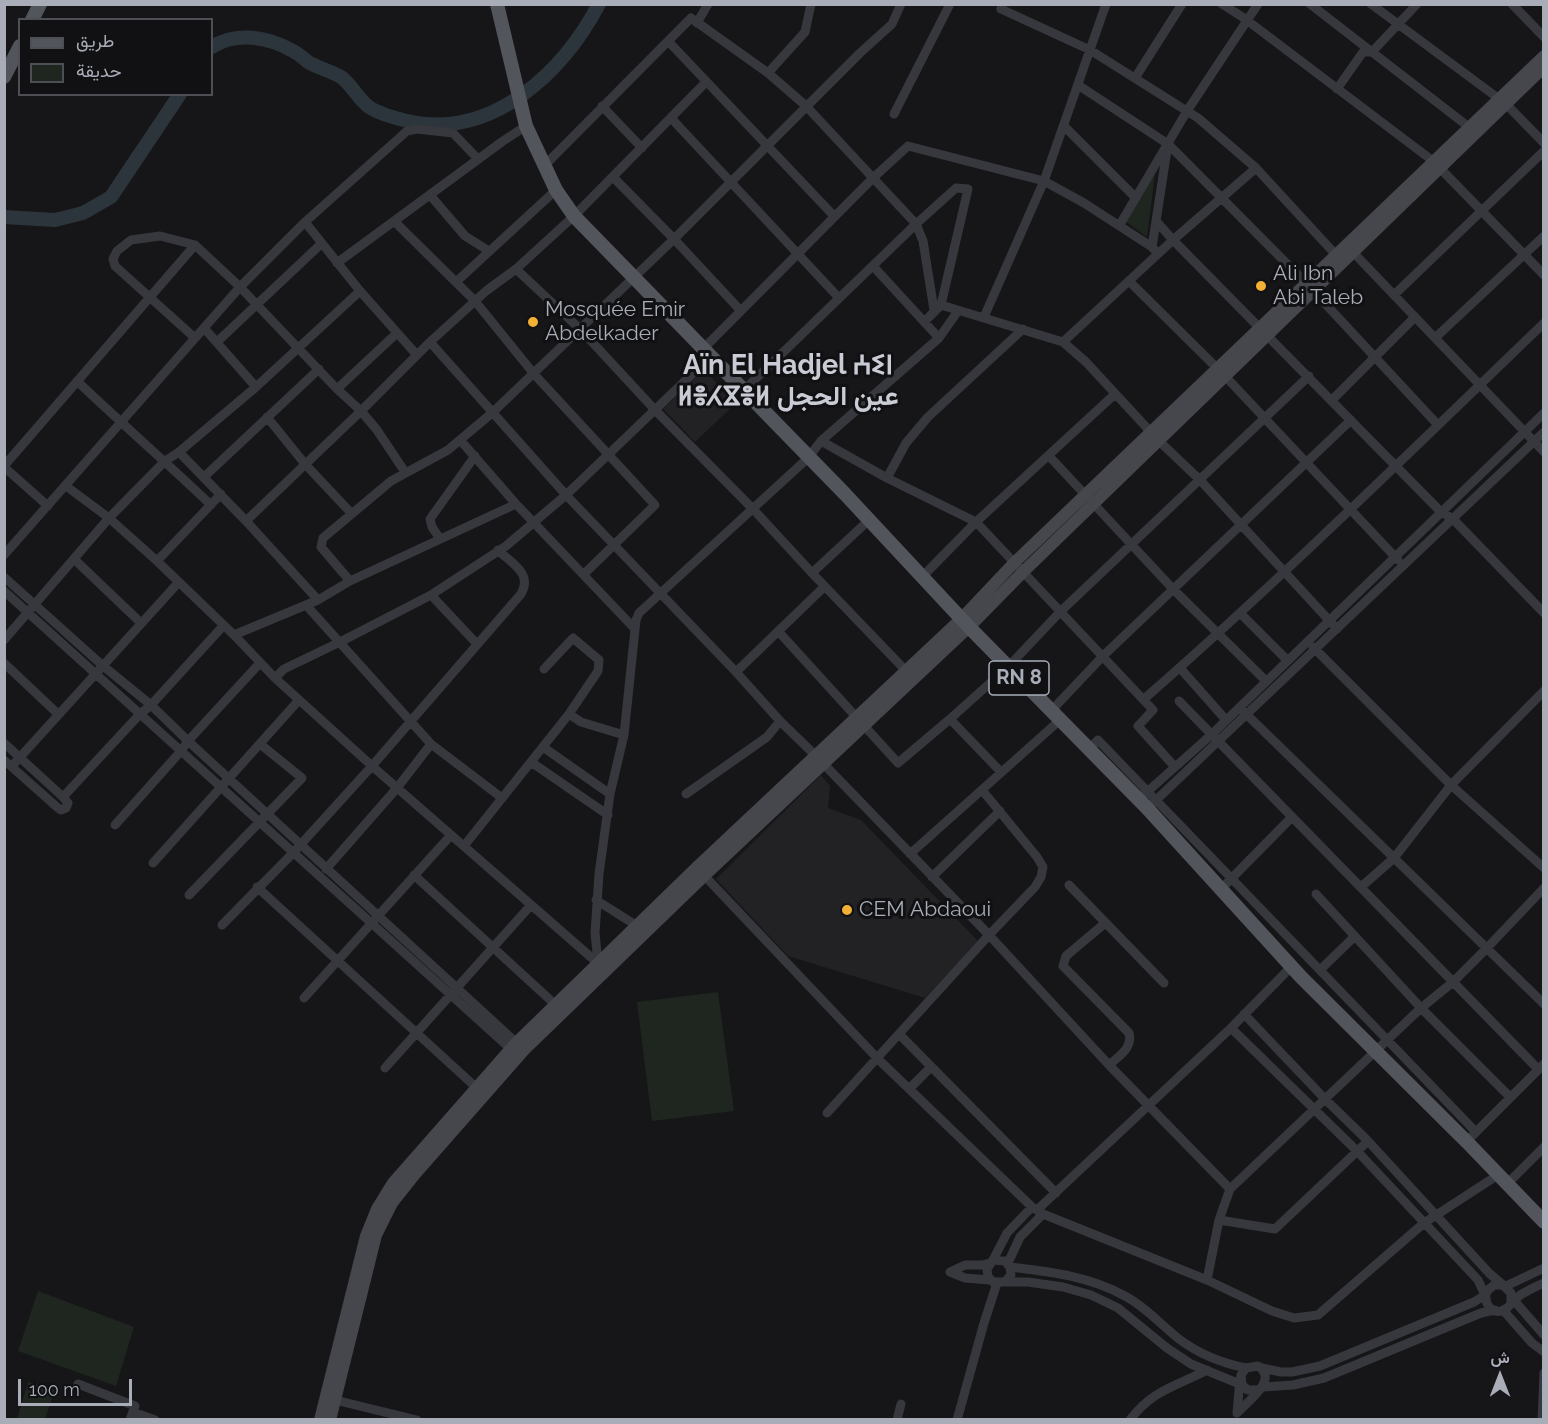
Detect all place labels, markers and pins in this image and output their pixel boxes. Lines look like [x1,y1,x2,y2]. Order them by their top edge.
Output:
place label: Ali Ibn Abi Taleb [1273,261,1363,311]
marker: Ali Ibn Abi Taleb [1254,279,1268,293]
place label: Mosquée Emir Abdelkader [545,297,685,347]
marker: Mosquée Emir Abdelkader [526,315,540,329]
place label: CEM Abdaoui [859,897,991,923]
marker: CEM Abdaoui [840,903,854,917]

